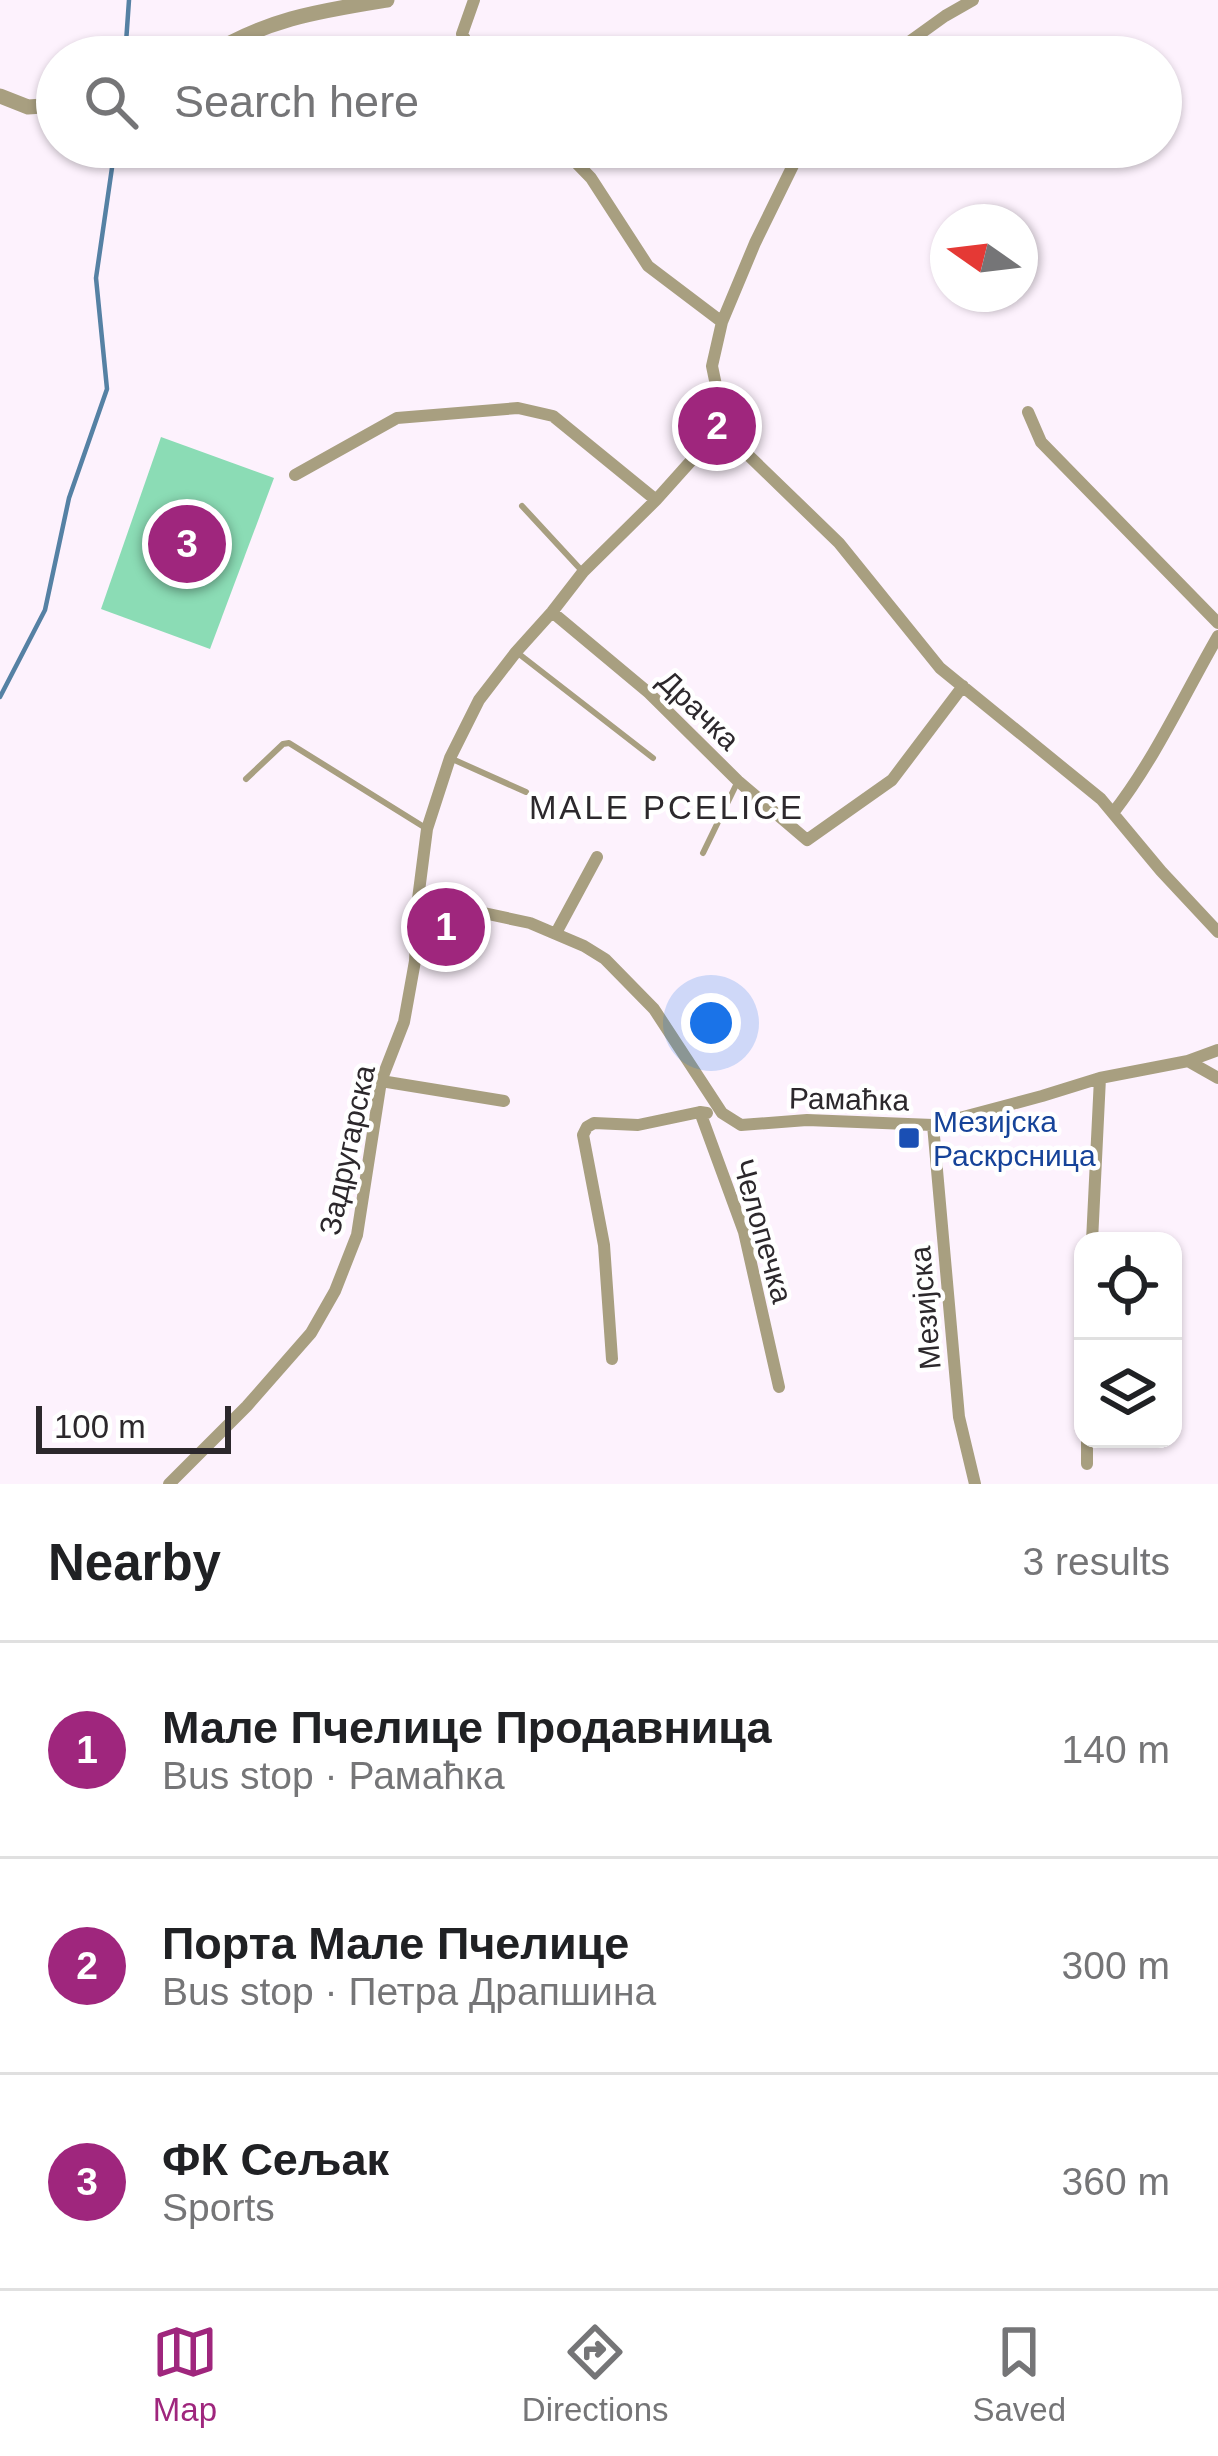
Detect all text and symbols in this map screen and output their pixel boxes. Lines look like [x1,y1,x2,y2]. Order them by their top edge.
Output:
search box [36,36,1182,168]
icon: search [78,69,144,135]
text: Search here [174,76,419,127]
north arrow [930,204,1038,312]
pin: 2 [678,381,756,471]
pin: 3 [148,499,226,589]
street label: Драчка [652,664,746,757]
district label: MALE PCELICE [529,789,805,826]
pin: 1 [407,882,485,972]
your location [681,993,741,1053]
street label: Задругарска [313,1062,381,1238]
street label: Рамаћка [789,1081,910,1117]
place label: Мезијска Раскрсница [933,1105,1096,1172]
marker: Мезијска Раскрсница [896,1125,922,1151]
street label: Челопечка [727,1155,799,1307]
map controls [1074,1232,1182,1448]
button: locate [1074,1232,1182,1340]
street label: Мезијска [903,1244,947,1371]
button: layers [1074,1340,1182,1448]
scale bar [36,1400,231,1453]
text: 100 m [54,1408,146,1445]
text: Nearby [48,1534,221,1591]
text: 3 results [1023,1540,1170,1583]
text: Мале Пчелице Продавница [162,1702,772,1753]
text: 1 [76,1728,98,1771]
text: 140 m [1062,1728,1170,1771]
text: Bus stop · Рамаћка [162,1754,505,1797]
text: Порта Мале Пчелице [162,1918,629,1969]
text: 2 [76,1944,98,1987]
text: 300 m [1062,1944,1170,1987]
text: Bus stop · Петра Драпшина [162,1970,656,2013]
text: ФК Сељак [162,2134,389,2185]
text: 3 [76,2160,98,2203]
text: 360 m [1062,2160,1170,2203]
text: Sports [162,2186,275,2229]
tab: Map [152,2319,218,2429]
tab: Directions [522,2319,669,2429]
tab: Saved [972,2319,1066,2429]

